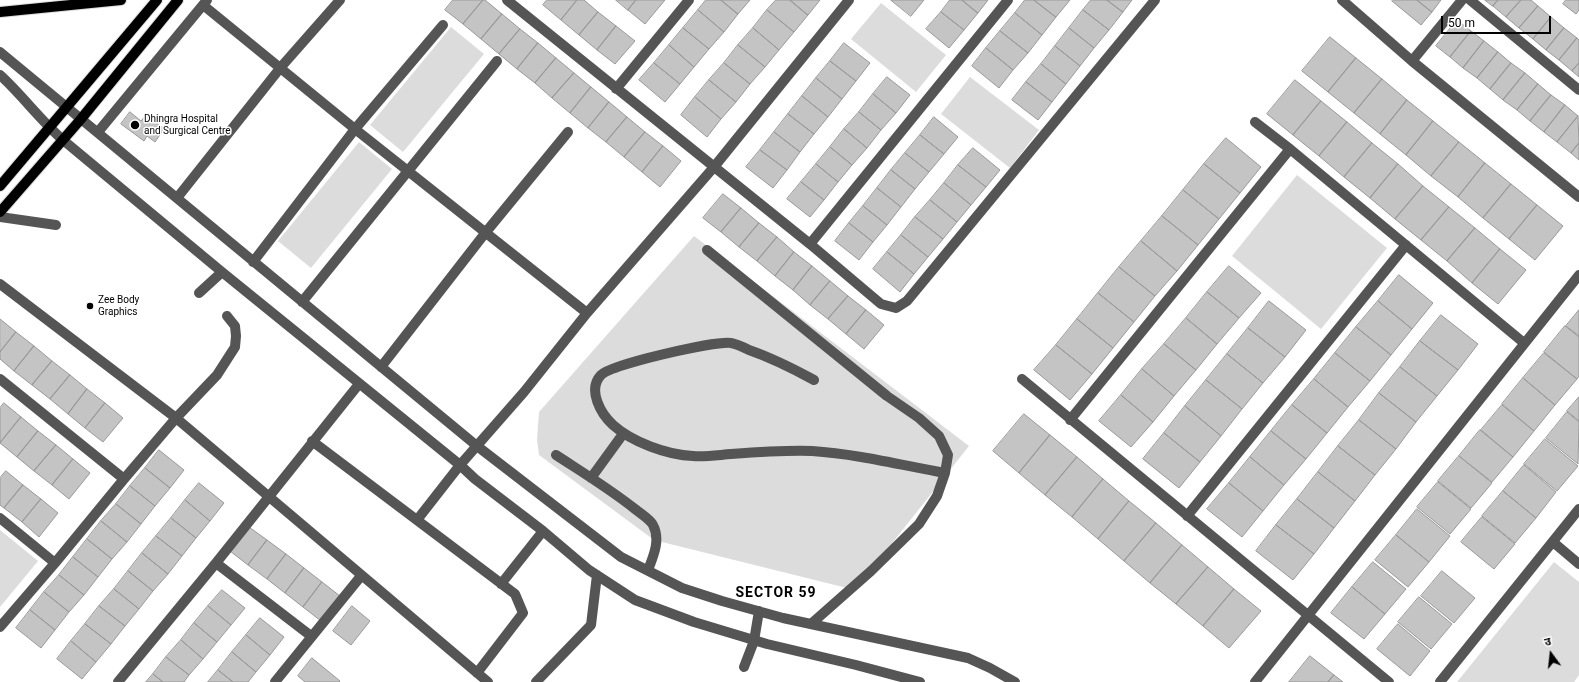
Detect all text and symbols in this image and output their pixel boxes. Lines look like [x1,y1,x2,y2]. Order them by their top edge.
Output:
scale bar [1443,8,1553,34]
text: 50 m [1448,16,1475,30]
place label: Dhingra Hospital and Surgical Centre [144,113,231,136]
marker: Dhingra Hospital and Surgical Centre [129,119,141,131]
place label: Zee Body Graphics [98,294,139,318]
marker: Zee Body Graphics [85,301,95,311]
district label: SECTOR 59 [735,585,817,601]
north arrow [1531,634,1571,674]
text: उ [1543,635,1553,649]

